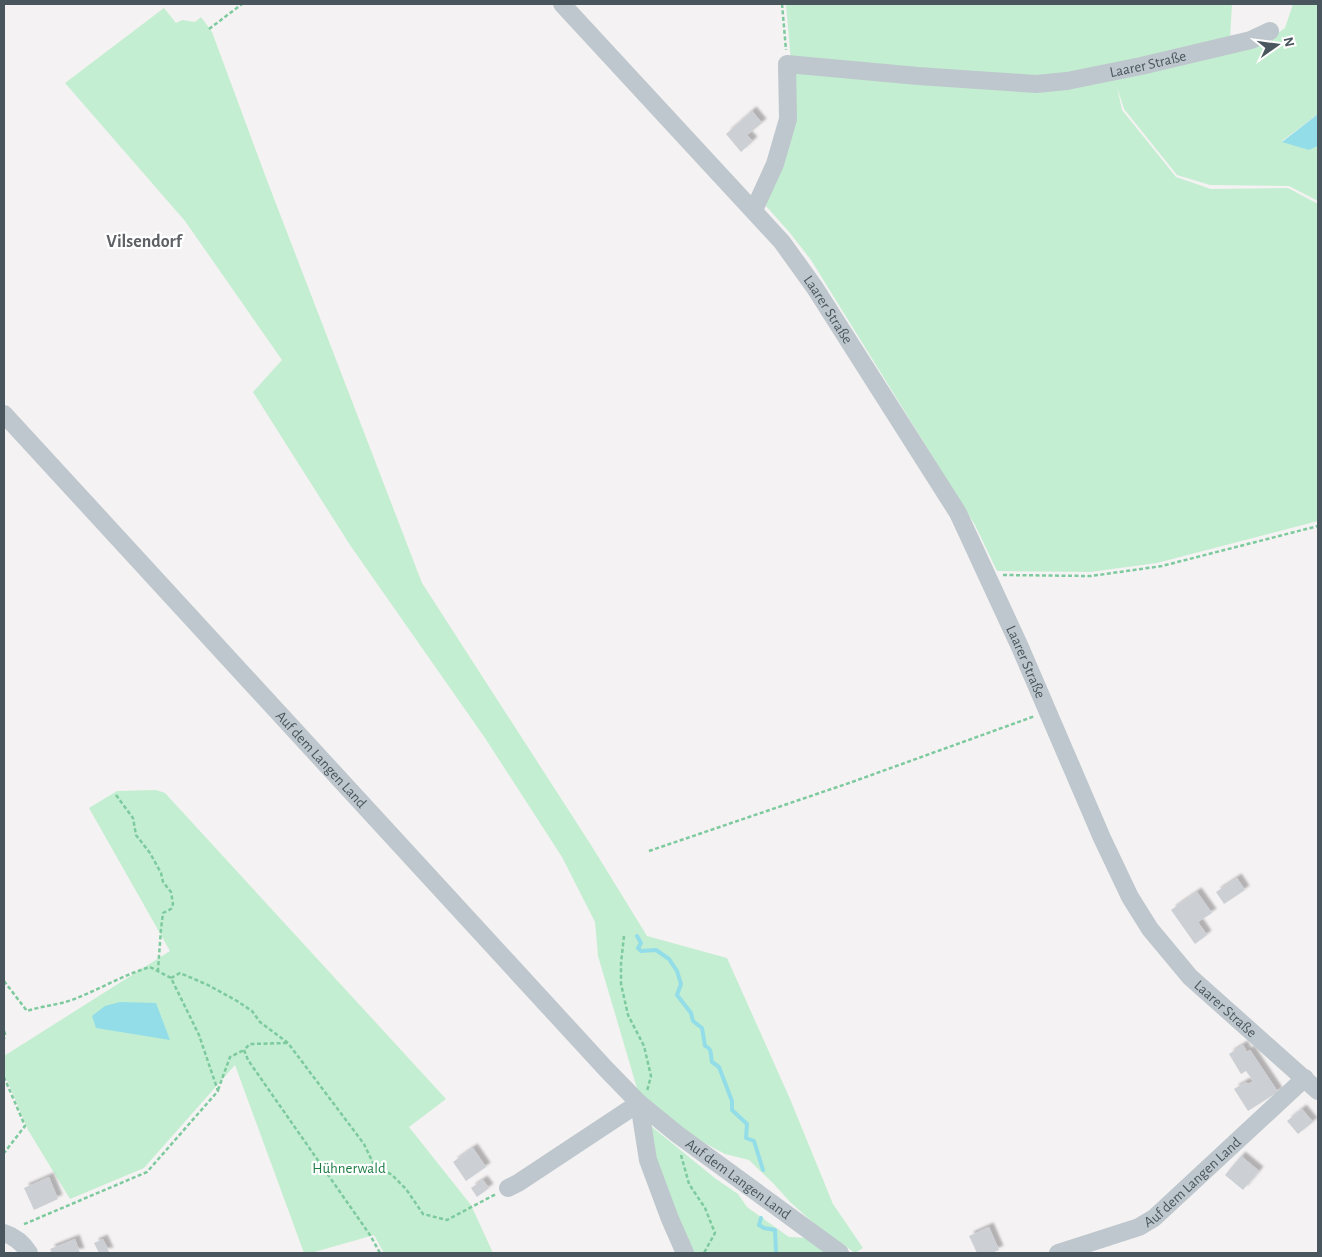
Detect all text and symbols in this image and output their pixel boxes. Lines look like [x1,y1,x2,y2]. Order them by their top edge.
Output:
north arrow [1252,20,1302,70]
text: N [1281,36,1297,49]
street label: Laarer Straße [1108,48,1188,80]
district label: Vilsendorf [106,233,184,251]
street label: Laarer Straße [801,273,856,346]
street label: Laarer Straße [1004,623,1049,701]
street label: Auf dem Langen Land [273,708,370,811]
street label: Laarer Straße [1192,977,1260,1040]
street label: Auf dem Langen Land [1141,1134,1244,1230]
street label: Auf dem Langen Land [683,1136,794,1222]
park label: Hühnerwald [312,1161,386,1176]

